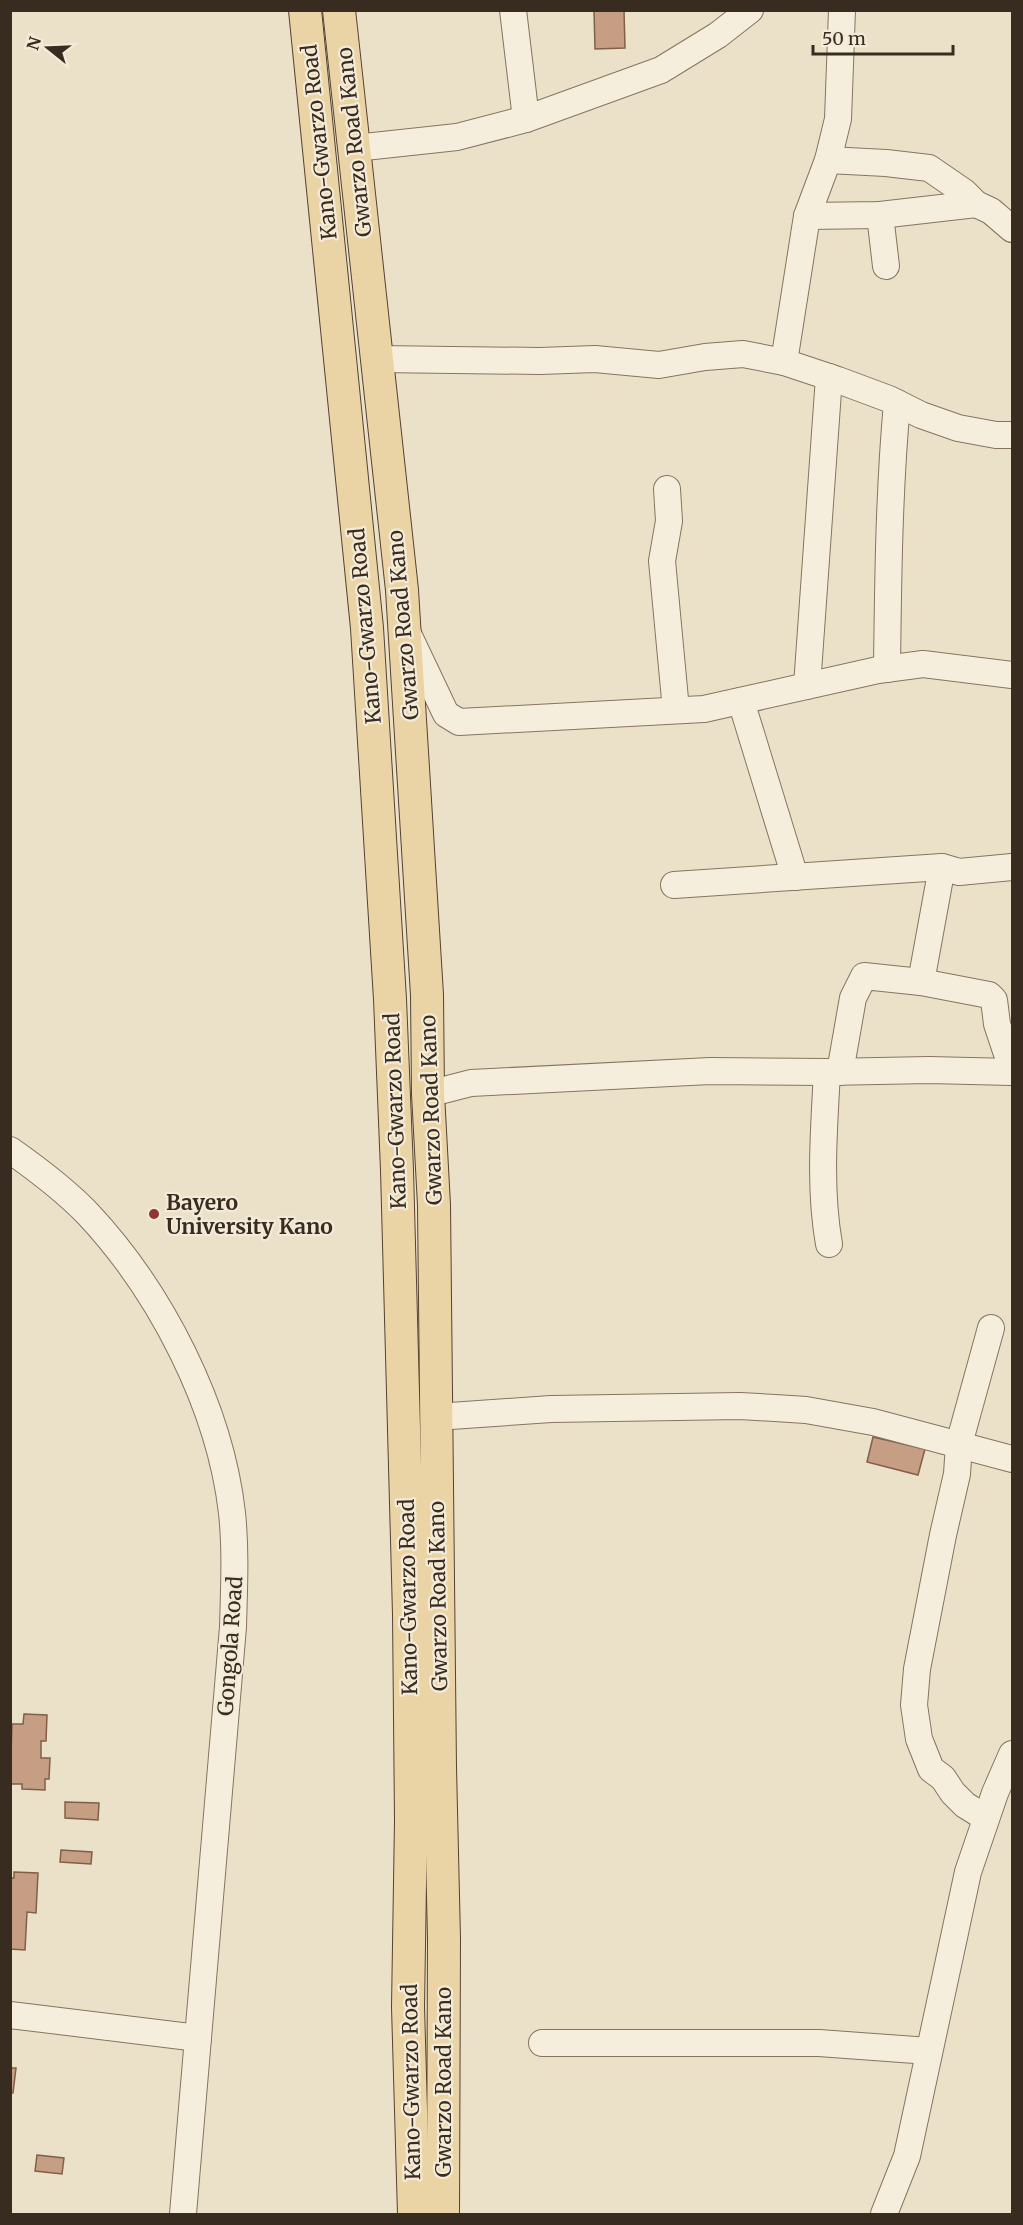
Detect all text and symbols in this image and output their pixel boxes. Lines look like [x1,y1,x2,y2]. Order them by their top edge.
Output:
north arrow [18,18,78,78]
scale bar [813,18,952,56]
text: 50 m [822,27,866,50]
text: N [22,34,45,52]
street label: Kano-Gwarzo Road [295,43,343,241]
street label: Gwarzo Road Kano [331,46,377,238]
street label: Kano-Gwarzo Road [343,527,387,725]
street label: Gwarzo Road Kano [381,529,425,721]
street label: Kano-Gwarzo Road [378,1012,412,1210]
street label: Gwarzo Road Kano [414,1014,448,1206]
place label: Bayero University Kano [166,1189,333,1240]
marker: Bayero University Kano [147,1207,161,1221]
street label: Kano-Gwarzo Road [393,1498,423,1695]
street label: Gwarzo Road Kano [423,1501,453,1691]
street label: Gongola Road [212,1575,248,1717]
street label: Kano-Gwarzo Road [396,1983,426,2180]
street label: Gwarzo Road Kano [430,1987,457,2177]

